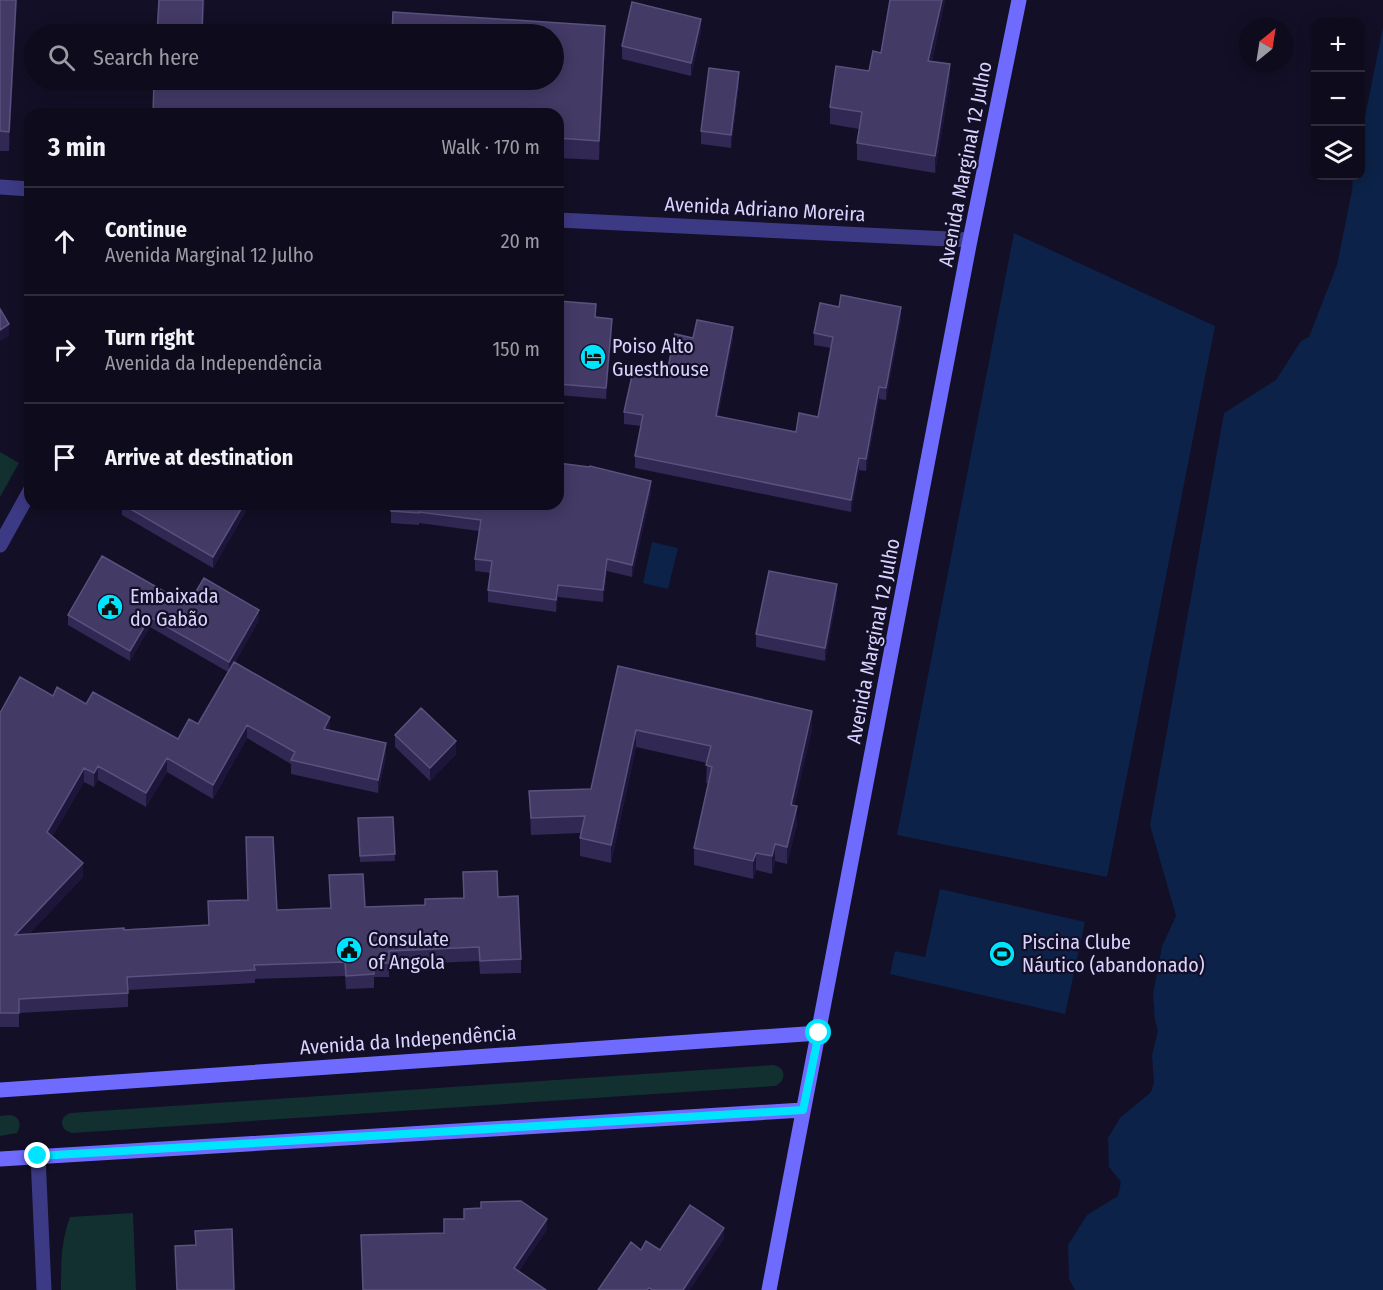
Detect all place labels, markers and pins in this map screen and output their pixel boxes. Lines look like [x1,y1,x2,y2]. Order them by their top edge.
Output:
place label: Poiso Alto Guesthouse [612,334,709,381]
hotel icon: Poiso Alto Guesthouse [578,342,608,372]
place label: Embaixada do Gabão [130,584,219,631]
public building icon: Embaixada do Gabão [95,592,125,622]
place label: Consulate of Angola [368,927,449,974]
place label: Piscina Clube Náutico (abandonado) [1022,930,1205,977]
public building icon: Consulate of Angola [334,935,364,965]
sports icon: Piscina Clube Náutico (abandonado) [987,939,1017,969]

